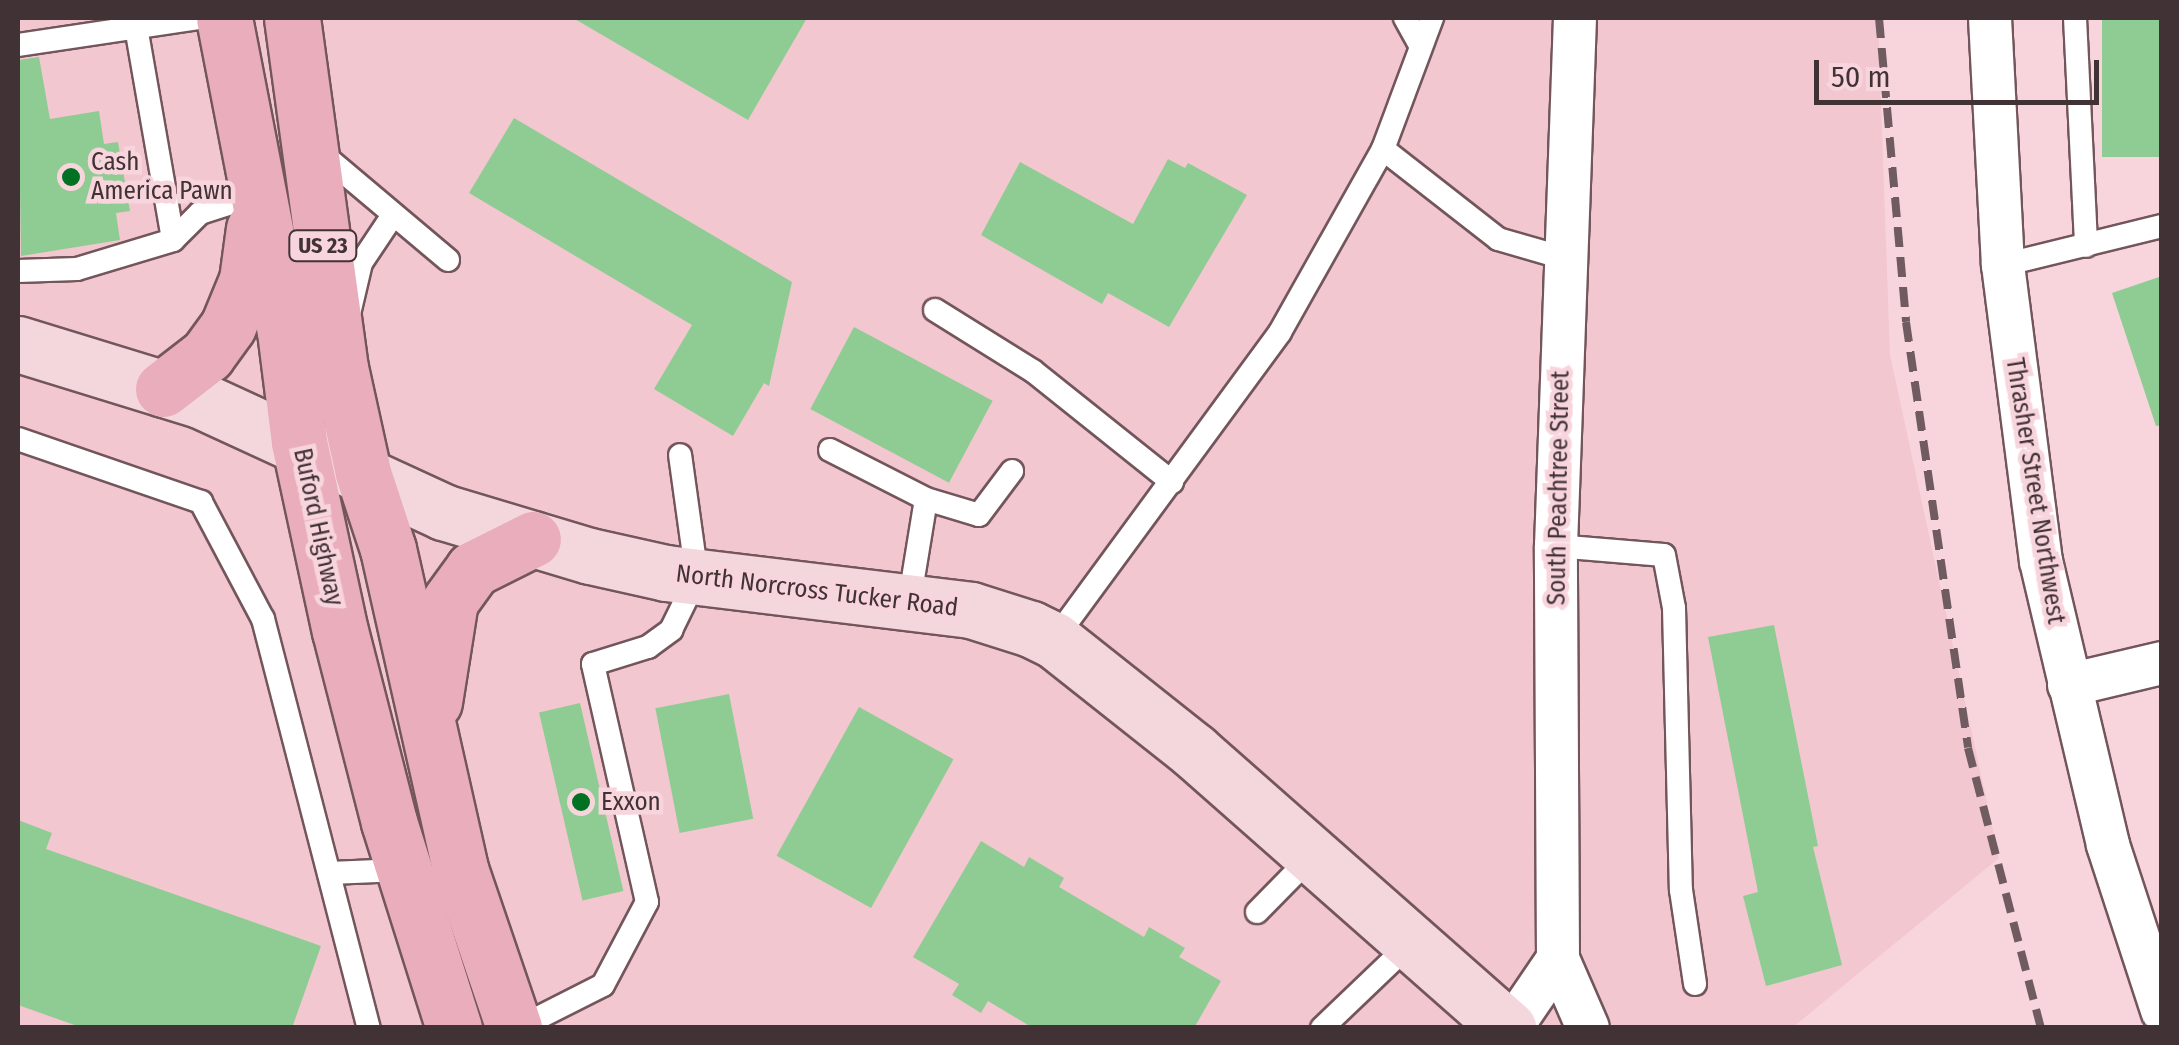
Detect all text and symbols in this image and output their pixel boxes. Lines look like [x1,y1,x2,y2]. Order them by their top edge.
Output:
scale bar [1819,40,2104,102]
text: 50 m [1831,59,1891,95]
place label: Cash America Pawn [91,148,233,207]
marker: Cash America Pawn [60,166,82,188]
road number: US 23 [288,229,358,263]
street label: Thrasher Street Northwest [1999,356,2071,626]
street label: South Peachtree Street [1542,370,1576,606]
street label: Buford Highway [287,446,349,608]
street label: North Norcross Tucker Road [674,559,960,623]
place label: Exxon [601,787,661,817]
marker: Exxon [570,791,592,813]

